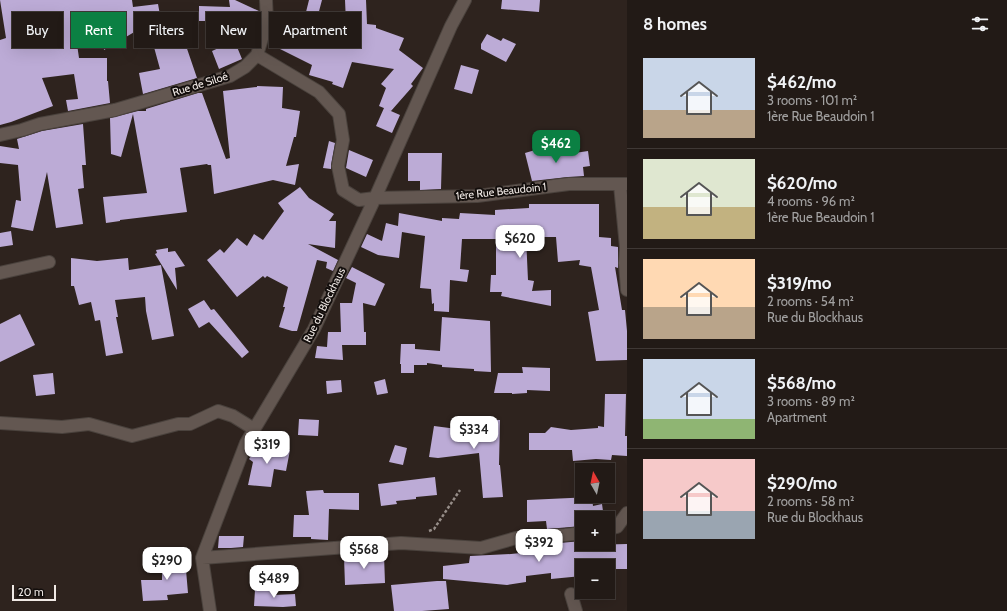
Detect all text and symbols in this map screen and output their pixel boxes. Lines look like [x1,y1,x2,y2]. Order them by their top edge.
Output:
chip: Buy [12,12,63,48]
chip: Rent [71,12,126,48]
chip: Filters [134,12,198,48]
chip: New [206,12,261,48]
chip: Apartment [269,12,361,48]
icon: filters [969,13,991,35]
text: 8 homes [643,14,707,34]
street label: Rue de Siloé [170,69,230,99]
text: $462/mo [767,72,836,92]
icon: home [675,74,723,122]
text: 3 rooms · 101 m² [767,92,857,108]
text: 1ère Rue Beaudoin 1 [767,108,875,124]
pin: $462 [532,130,580,164]
text: $462 [541,135,571,151]
text: $620/mo [767,173,837,193]
icon: home [675,175,723,223]
street label: 1ère Rue Beaudoin 1 [455,179,547,203]
text: 4 rooms · 96 m² [767,193,855,209]
text: 1ère Rue Beaudoin 1 [767,209,875,225]
pin: $620 [496,225,544,259]
text: $620 [505,230,535,246]
street label: Rue du Blockhaus [300,265,348,345]
text: $319/mo [767,273,831,293]
icon: home [675,275,723,323]
text: 2 rooms · 54 m² [767,293,854,309]
text: Rue du Blockhaus [767,309,863,325]
text: $568/mo [767,373,836,393]
icon: home [675,375,723,423]
text: 3 rooms · 89 m² [767,393,855,409]
text: Apartment [767,409,827,425]
pin: $334 [450,416,498,450]
text: $334 [459,421,489,437]
pin: $319 [243,431,291,465]
text: $319 [254,436,280,452]
north arrow [575,463,615,503]
map controls [575,463,615,599]
text: $290/mo [767,473,837,493]
icon: home [675,475,723,523]
text: 2 rooms · 58 m² [767,493,854,509]
text: Rue du Blockhaus [767,509,863,525]
button: + [575,511,615,551]
pin: $392 [515,529,563,563]
text: $392 [525,534,553,550]
pin: $568 [340,536,388,570]
text: $568 [349,541,379,557]
pin: $290 [143,547,191,581]
text: $290 [152,552,182,568]
button: − [575,559,615,599]
pin: $489 [250,565,298,599]
text: $489 [259,570,289,586]
scale bar [12,583,56,602]
text: 20 m [18,585,44,599]

